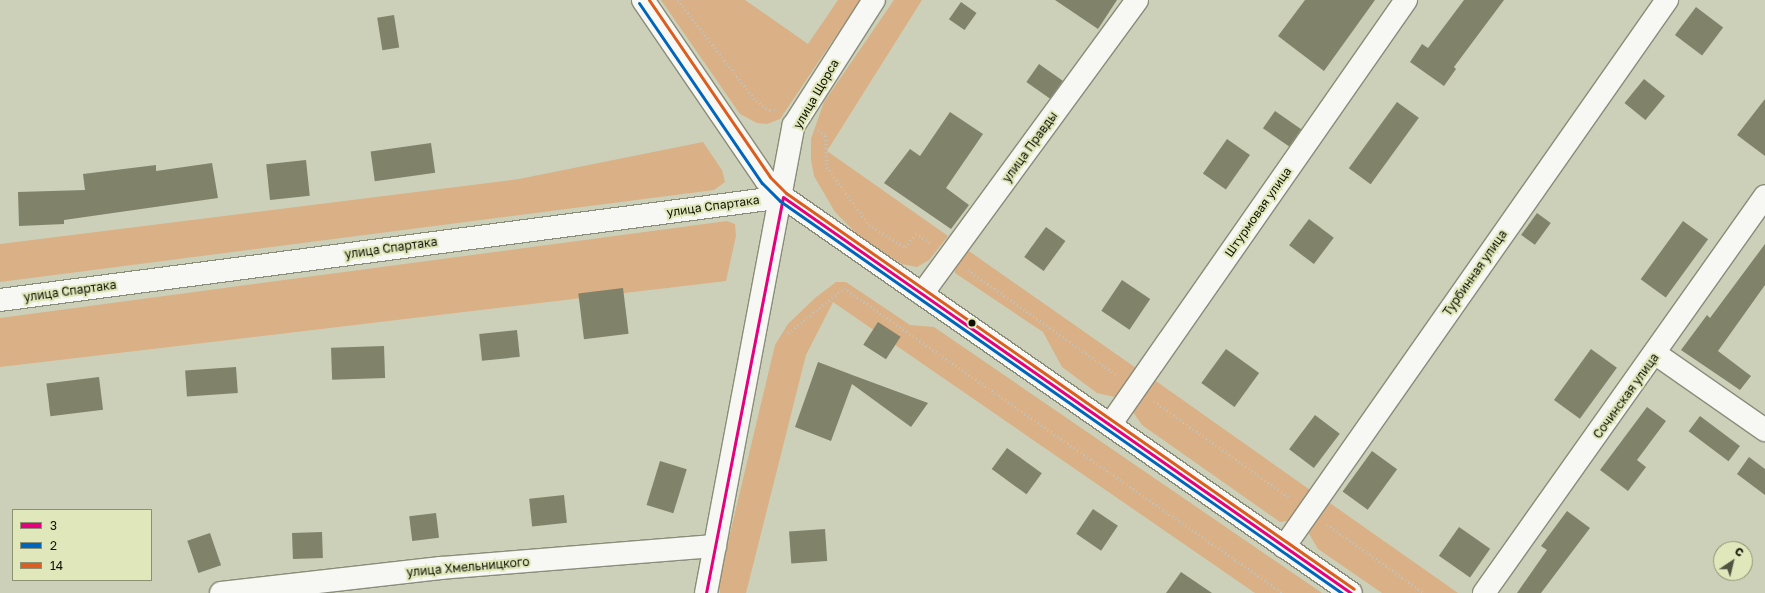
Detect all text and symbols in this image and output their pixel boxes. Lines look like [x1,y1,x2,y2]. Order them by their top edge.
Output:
street label: улица Щорса [790,57,842,131]
street label: улица Правды [999,109,1061,185]
street label: Штурмовая улица [1222,164,1294,260]
street label: улица Спартака [666,192,760,220]
street label: Турбинная улица [1440,227,1510,319]
street label: улица Спартака [344,234,438,262]
street label: улица Спартака [23,277,117,305]
unlabelled marker [967,318,977,328]
street label: Сочинская улица [1590,351,1662,441]
legend [12,509,152,581]
text: 3 [50,518,57,533]
text: 2 [50,538,57,553]
north arrow [1713,541,1753,581]
text: С [1733,544,1747,559]
street label: улица Хмельницкого [406,554,530,580]
text: 14 [50,558,63,573]

